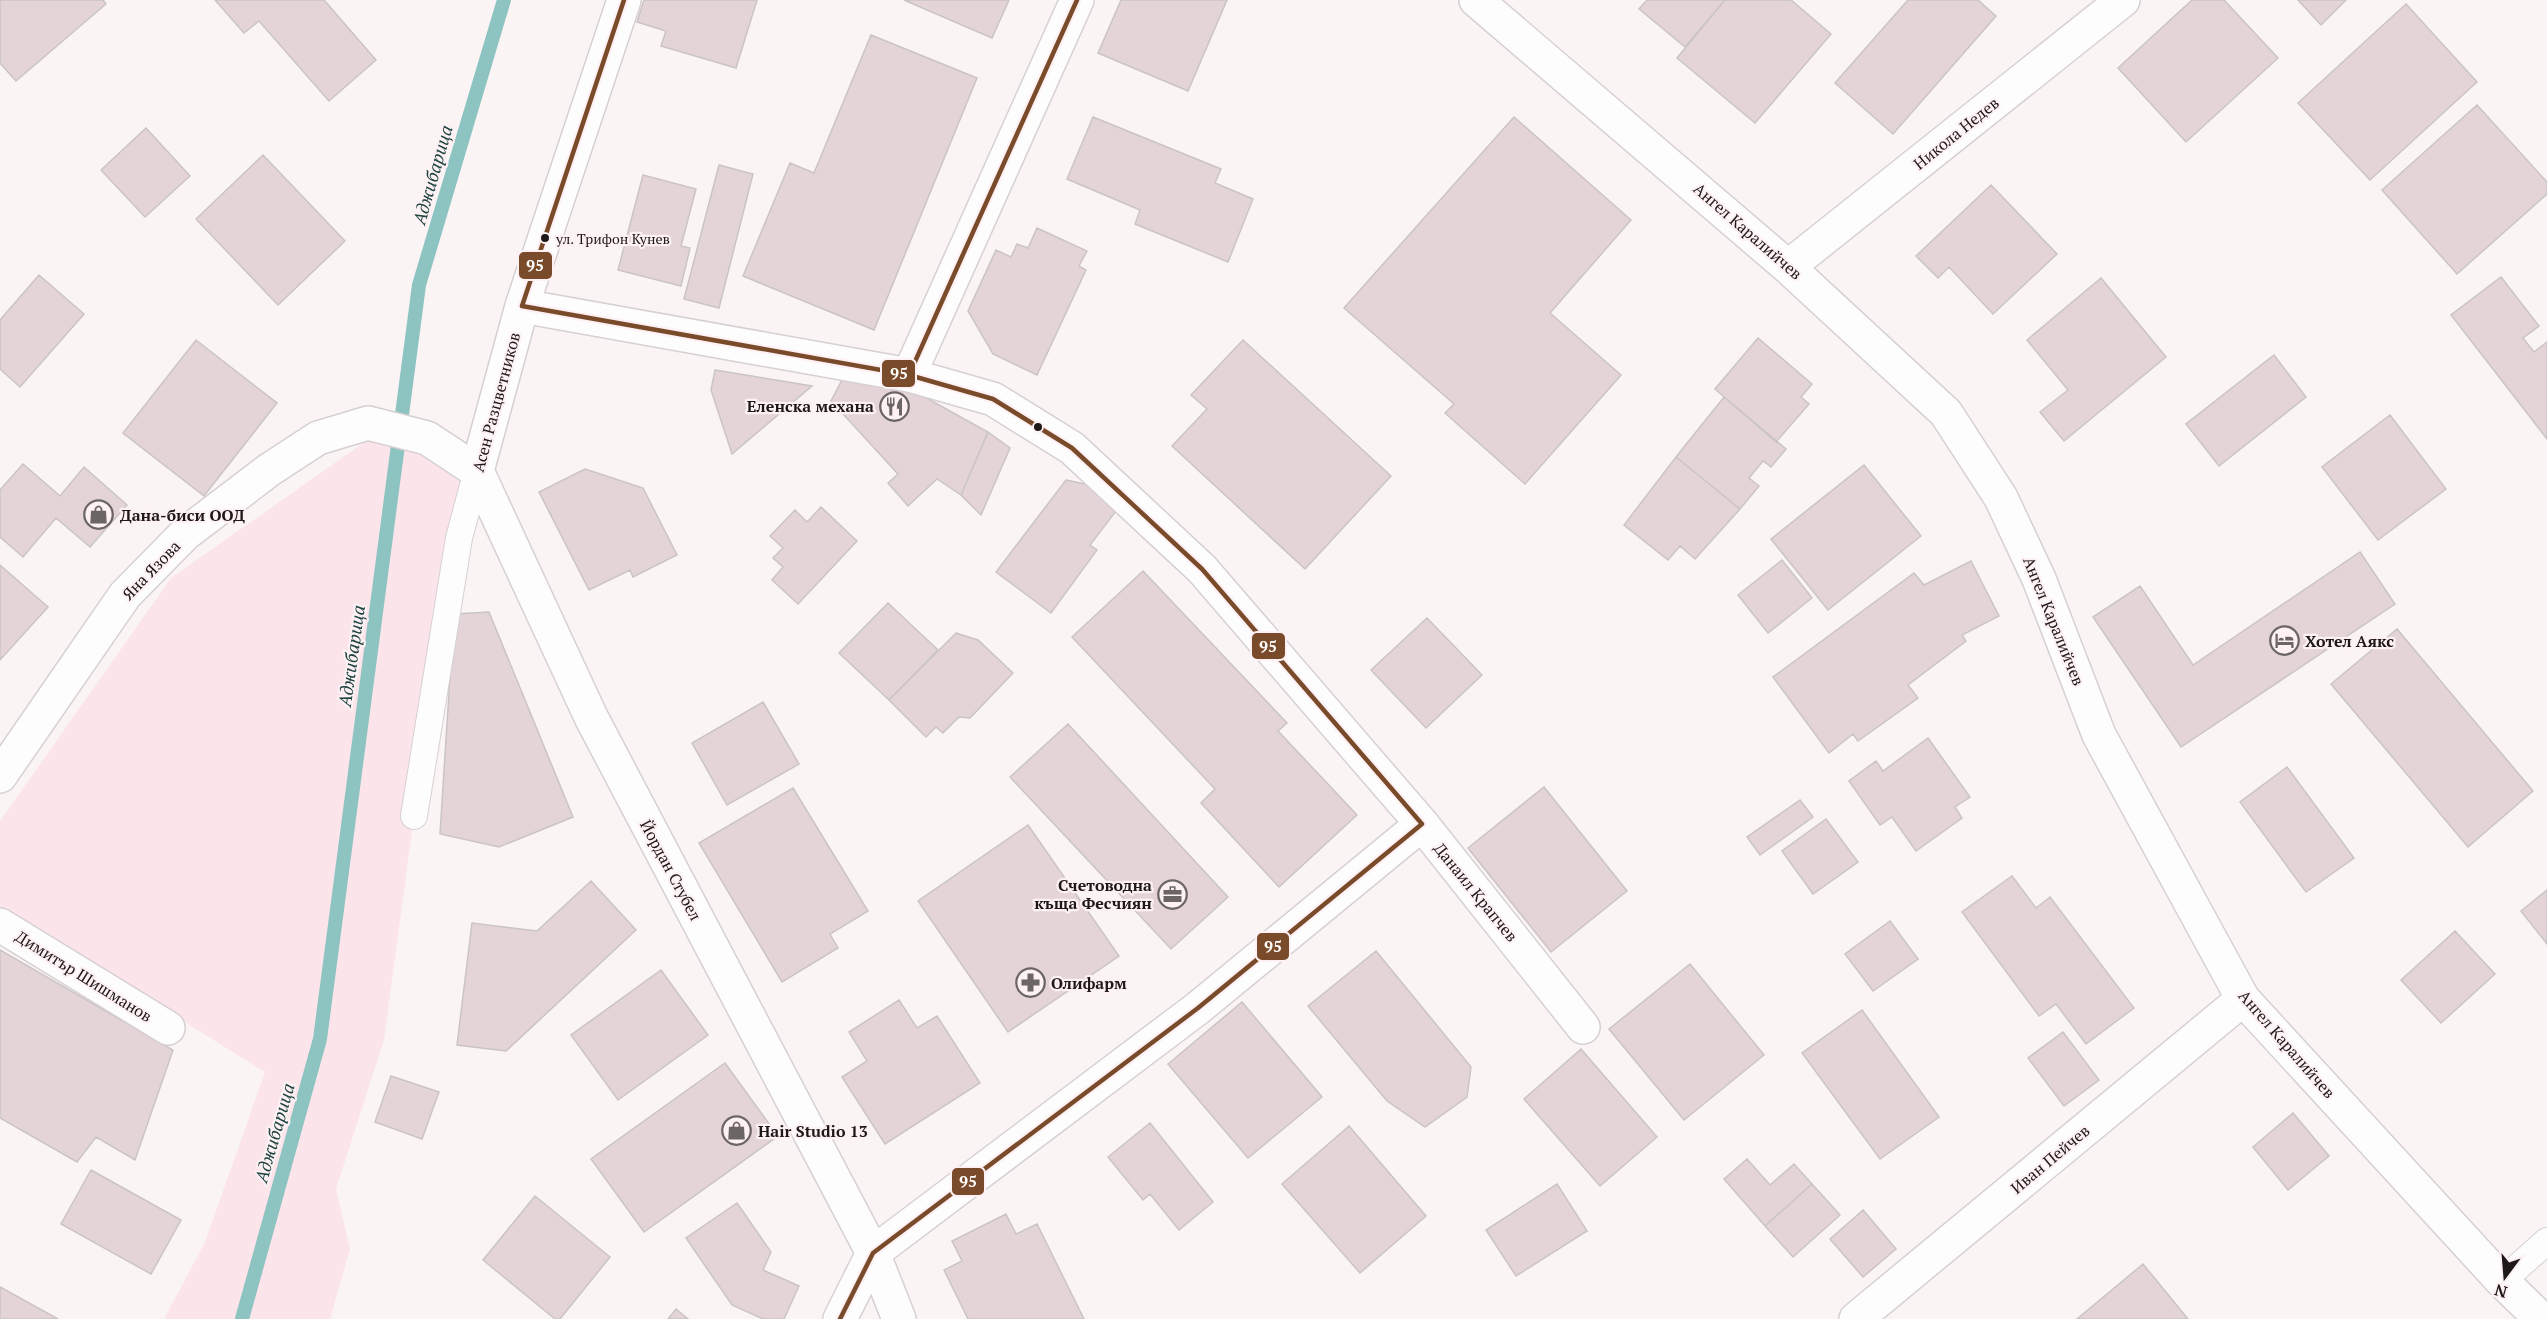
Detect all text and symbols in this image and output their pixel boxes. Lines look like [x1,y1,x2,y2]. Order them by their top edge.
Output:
street label: Никола Недев [1909,92,2003,174]
water label: Аджибарица [406,122,458,228]
street label: Ангел Каралийчев [1689,178,1807,284]
place label: ул. Трифон Кунев [555,229,670,248]
marker: ул. Трифон Кунев [539,232,551,244]
line badge: 95 [518,251,553,280]
text: 95 [526,254,544,276]
street label: Асен Разцветников [467,330,525,474]
line badge: 95 [881,359,916,388]
text: 95 [890,362,908,384]
restaurant icon: Еленска механа [879,390,911,422]
place label: Еленска механа [747,395,874,417]
unlabelled marker [1032,421,1044,433]
shop icon: Дана-биси ООД [83,499,115,531]
place label: Дана-биси ООД [120,504,245,526]
street label: Яна Язова [117,535,185,605]
street label: Ангел Каралийчев [2018,553,2090,689]
water label: Аджибарица [332,604,370,709]
hotel icon: Хотел Аякс [2268,625,2300,657]
place label: Хотел Аякс [2305,630,2394,652]
line badge: 95 [1251,632,1286,660]
text: 95 [1259,635,1277,657]
street label: Йордан Стубел [635,816,707,925]
street label: Данаил Крапчев [1429,838,1523,946]
place label: Счетоводна къща Фесчиян [1034,874,1152,914]
office icon: Счетоводна къща Фесчиян [1157,878,1189,910]
street label: Димитър Шишманов [11,925,157,1027]
line badge: 95 [1256,932,1290,961]
text: 95 [1264,935,1282,957]
pharmacy icon: Олифарм [1014,967,1046,999]
place label: Олифарм [1051,972,1127,994]
street label: Ангел Каралийчев [2234,985,2340,1103]
water label: Аджибарица [248,1080,300,1186]
shop icon: Hair Studio 13 [721,1115,753,1147]
street label: Иван Пейчев [2006,1119,2094,1199]
place label: Hair Studio 13 [758,1120,868,1142]
line badge: 95 [951,1167,985,1196]
text: 95 [959,1170,977,1192]
north arrow [2475,1247,2535,1307]
text: N [2492,1279,2510,1304]

